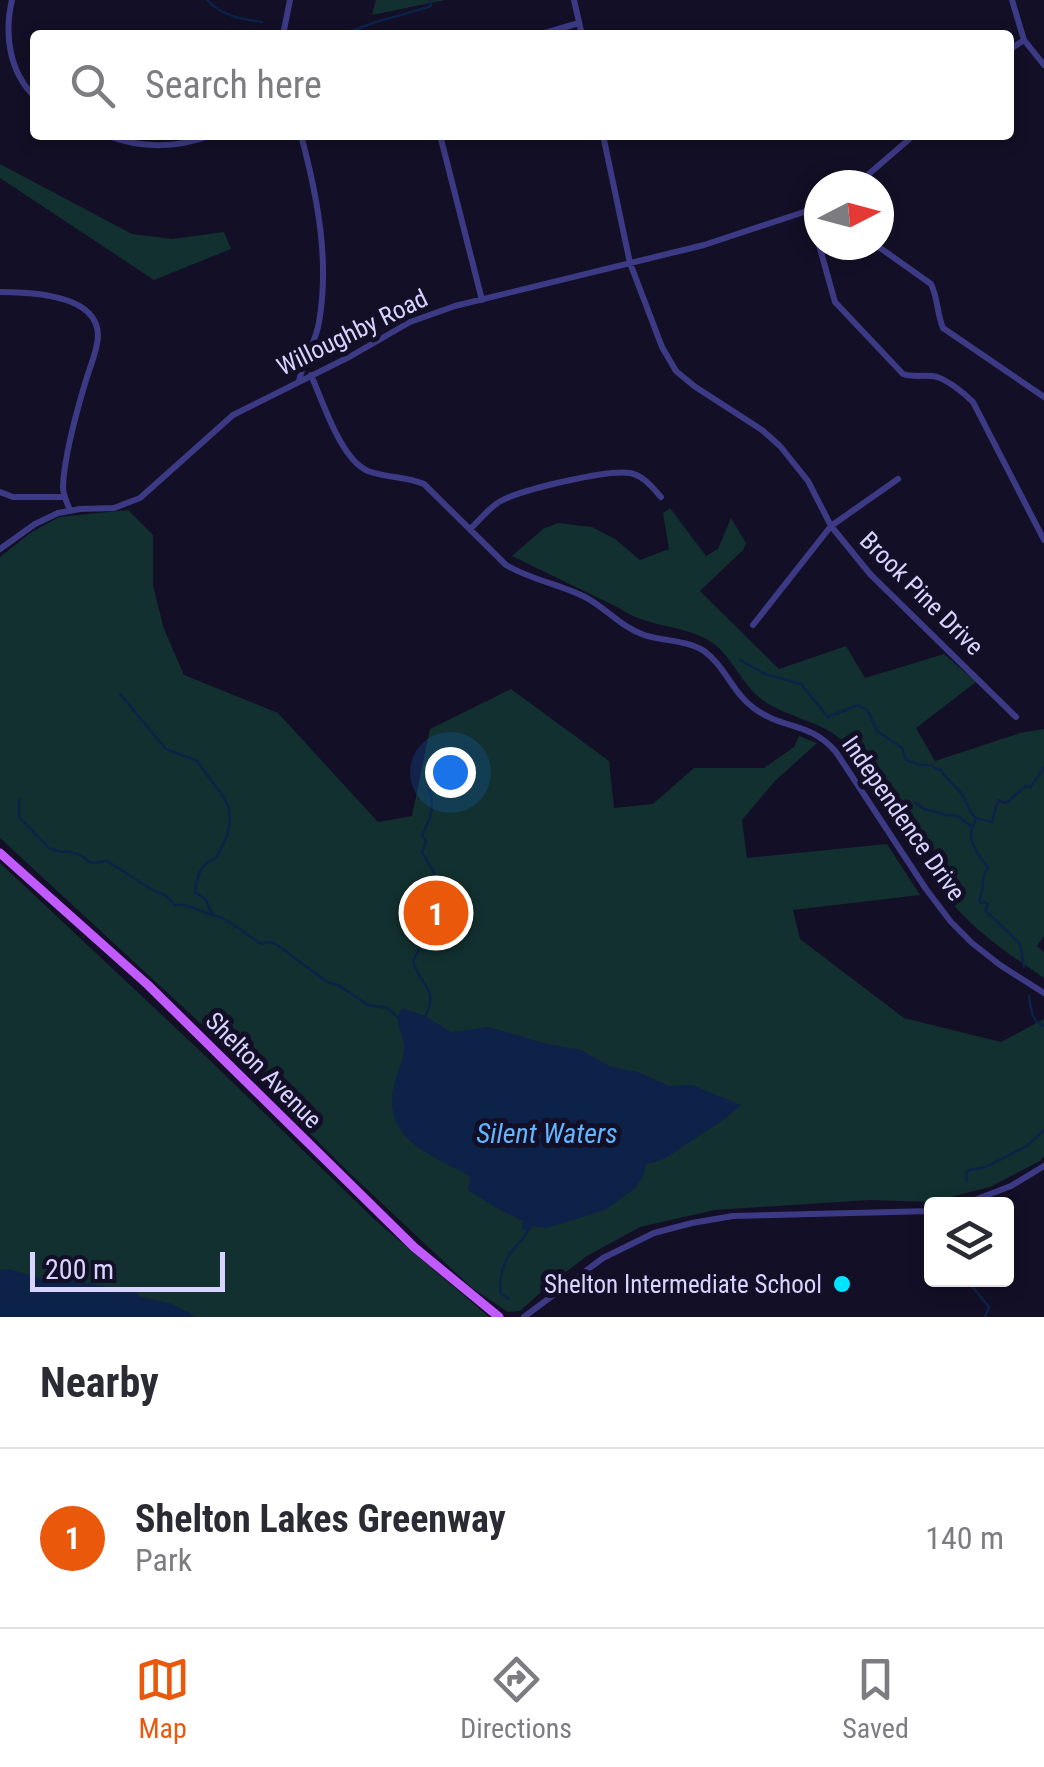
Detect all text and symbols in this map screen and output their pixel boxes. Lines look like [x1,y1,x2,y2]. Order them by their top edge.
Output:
search box [30,30,1014,140]
icon: search [65,58,120,113]
text: Search here [145,63,322,107]
north arrow [804,170,894,260]
street label: Willoughby Road [272,284,432,381]
street label: Brook Pine Drive [854,526,989,661]
street label: Independence Drive [836,731,971,906]
your location [425,747,476,798]
pin: 1 [404,876,468,950]
street label: Shelton Avenue [200,1006,328,1134]
water label: Silent Waters [476,1117,618,1150]
map controls [924,1197,1014,1287]
button: layers [924,1197,1014,1287]
scale bar [30,1247,225,1292]
text: 200 m [45,1253,114,1286]
place label: Shelton Intermediate School [544,1270,822,1299]
marker: Shelton Intermediate School [831,1273,853,1295]
text: Nearby [40,1358,159,1407]
text: Shelton Lakes Greenway [135,1497,506,1541]
text: 1 [64,1519,81,1557]
text: 140 m [925,1519,1004,1557]
text: Park [135,1541,192,1579]
tab: Map [135,1652,190,1745]
tab: Directions [460,1652,572,1745]
tab: Saved [842,1652,909,1745]

